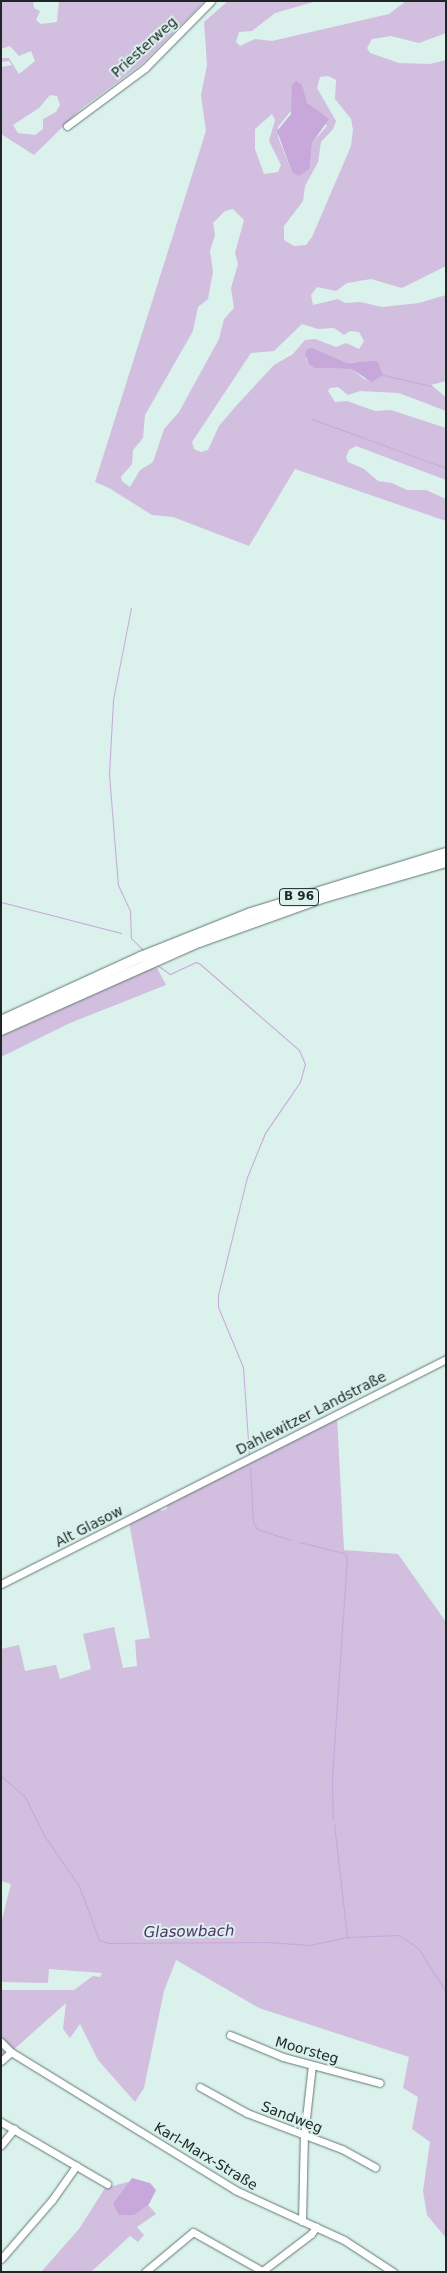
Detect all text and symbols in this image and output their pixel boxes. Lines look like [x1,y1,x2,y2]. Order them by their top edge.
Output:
street label: Priesterweg [108,13,180,81]
road number: B 96 [278,888,320,906]
street label: Dahlewitzer Landstraße [233,1368,389,1458]
street label: Alt Glasow [52,1502,126,1550]
water label: Glasowbach [143,1922,235,1942]
street label: Moorsteg [273,2033,341,2067]
street label: Sandweg [259,2098,325,2136]
street label: Karl-Marx-Straße [151,2118,261,2194]

